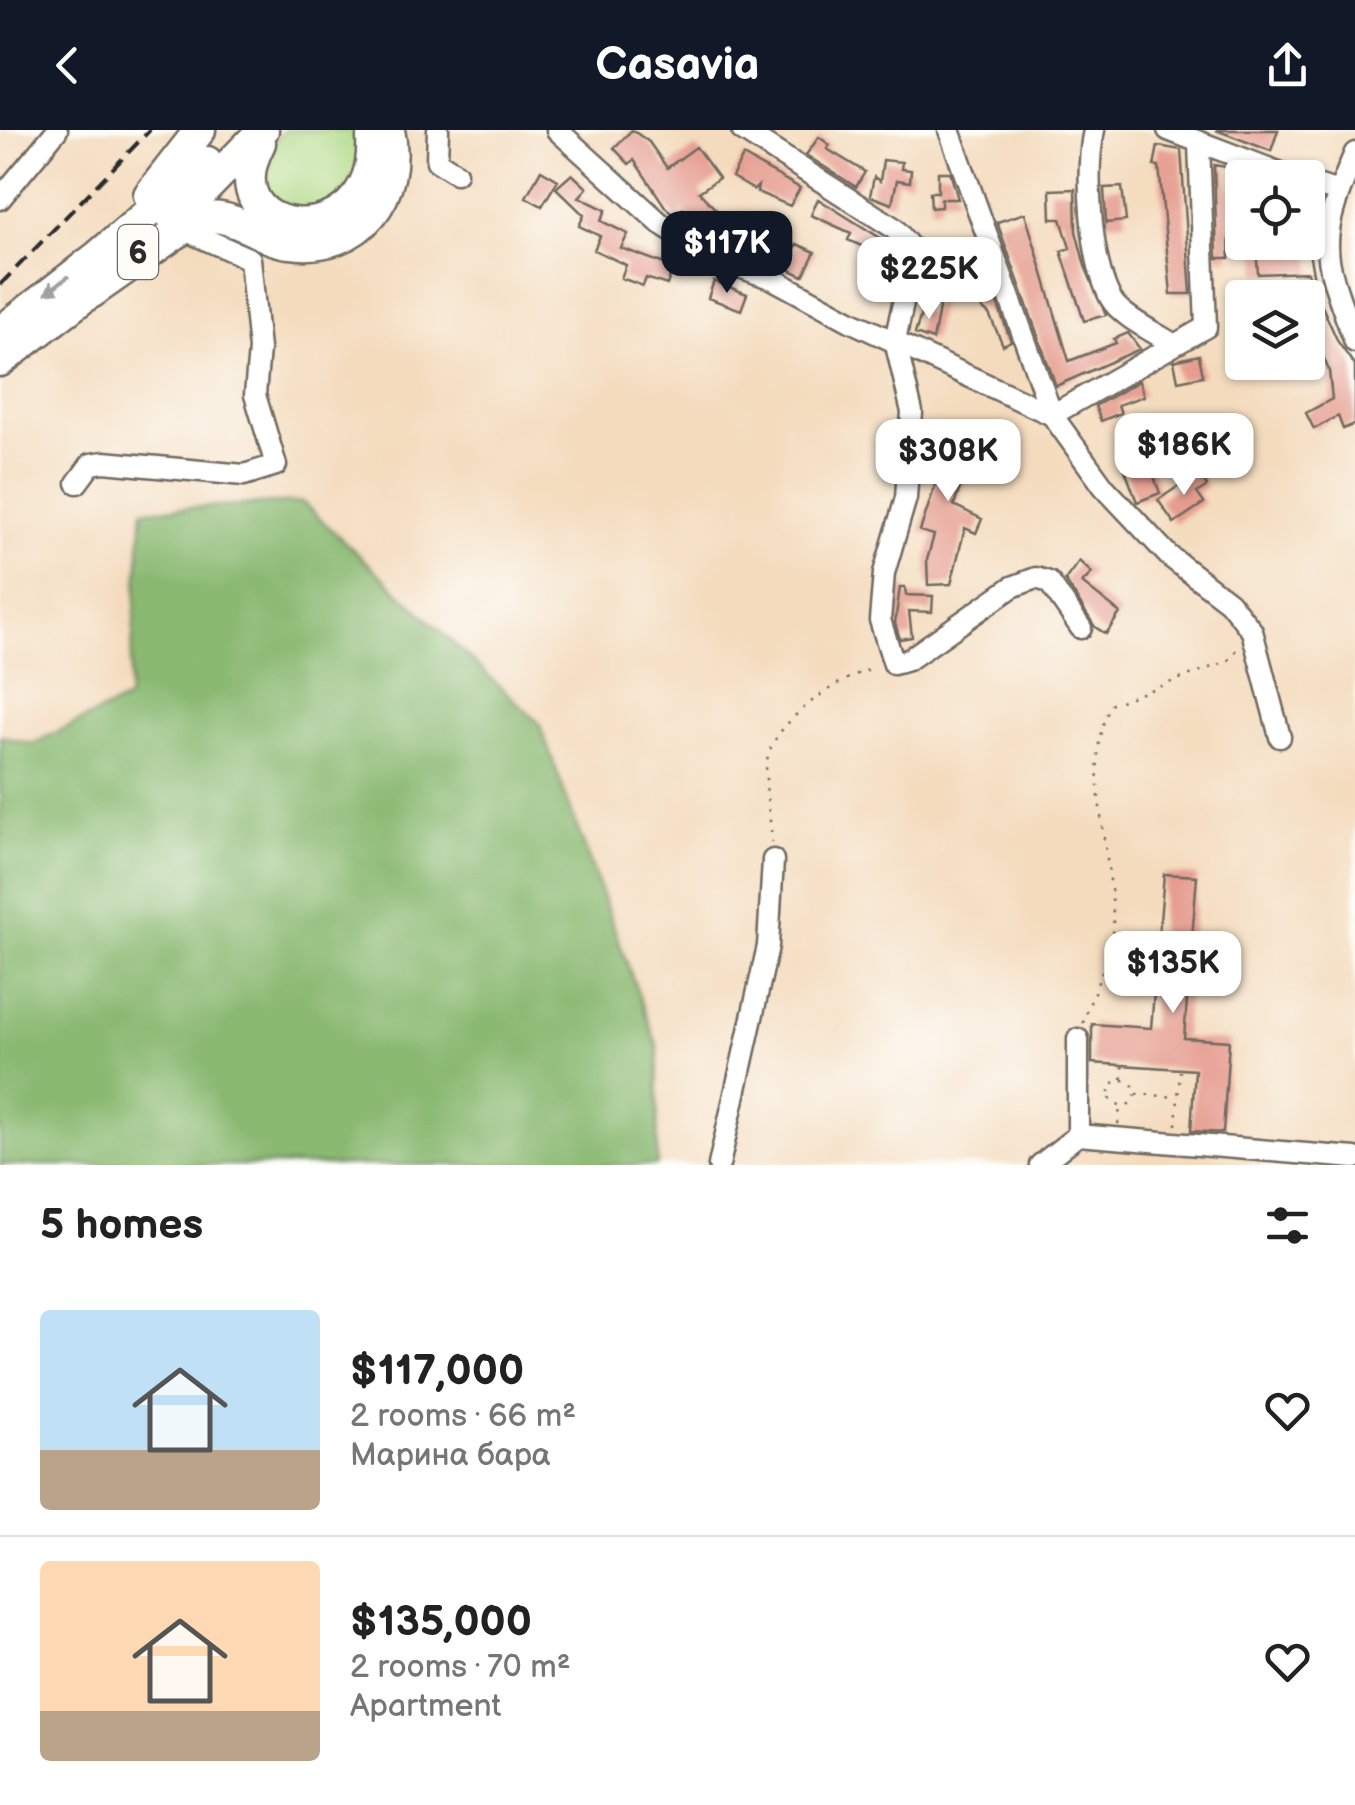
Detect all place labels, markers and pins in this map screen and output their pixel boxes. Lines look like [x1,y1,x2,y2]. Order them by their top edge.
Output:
pin: $117K [657,211,797,296]
pin: $225K [859,237,999,322]
pin: $186K [1114,413,1254,498]
pin: $308K [878,419,1018,504]
pin: $135K [1103,931,1243,1016]

